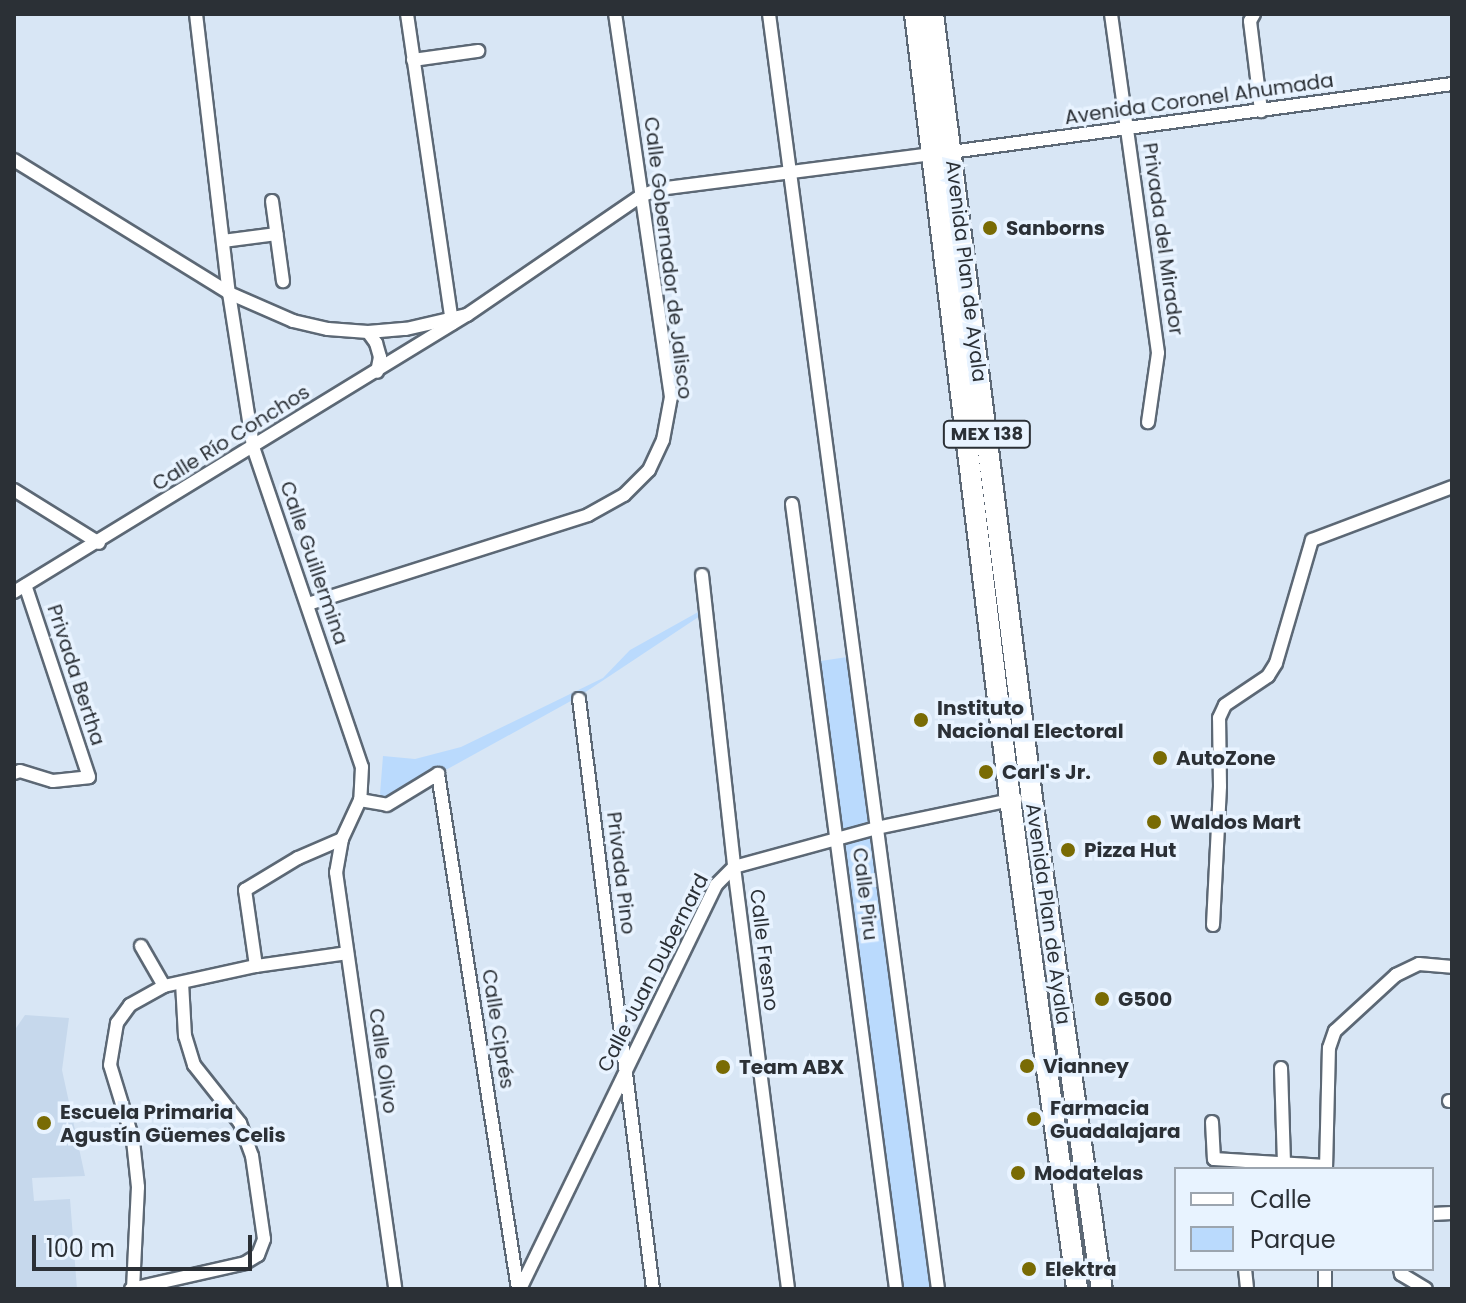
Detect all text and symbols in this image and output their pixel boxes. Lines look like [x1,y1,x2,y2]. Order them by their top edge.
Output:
street label: Avenida Coronel Ahumada [1063,68,1335,130]
street label: Calle Gobernador de Jalisco [639,115,697,401]
street label: Privada del Mirador [1138,141,1188,337]
street label: Avenida Plan de Ayala [940,159,992,383]
place label: Sanborns [1006,216,1105,240]
marker: Sanborns [981,219,999,237]
street label: Calle Río Conchos [148,380,314,496]
road number: MEX 138 [941,420,1033,448]
street label: Calle Guillermina [275,478,353,648]
street label: Privada Bertha [42,601,110,749]
place label: Instituto Nacional Electoral [937,696,1124,743]
marker: Instituto Nacional Electoral [912,711,930,729]
place label: AutoZone [1176,746,1276,770]
marker: AutoZone [1151,749,1169,767]
place label: Carl's Jr. [1002,760,1091,784]
marker: Carl's Jr. [977,763,995,781]
street label: Avenida Plan de Ayala [1021,802,1075,1026]
street label: Privada Pino [602,810,640,936]
place label: Waldos Mart [1170,810,1301,834]
marker: Waldos Mart [1145,813,1163,831]
place label: Pizza Hut [1084,838,1176,862]
marker: Pizza Hut [1059,841,1077,859]
street label: Calle Piru [847,846,883,942]
street label: Calle Juan Dubernard [593,870,713,1076]
street label: Calle Fresno [745,888,783,1012]
street label: Calle Ciprés [477,968,519,1090]
place label: G500 [1118,987,1172,1011]
marker: G500 [1093,990,1111,1008]
street label: Calle Olivo [364,1007,402,1115]
place label: Vianney [1043,1054,1129,1078]
place label: Team ABX [739,1055,844,1079]
marker: Vianney [1018,1057,1036,1075]
marker: Team ABX [714,1058,732,1076]
place label: Farmacia Guadalajara [1050,1096,1181,1143]
place label: Escuela Primaria Agustín Güemes Celis [60,1100,286,1147]
marker: Farmacia Guadalajara [1025,1110,1043,1128]
marker: Escuela Primaria Agustín Güemes Celis [35,1114,53,1132]
place label: Modatelas [1034,1161,1143,1185]
marker: Modatelas [1009,1164,1027,1182]
legend [1174,1167,1434,1271]
text: Calle [1250,1183,1311,1216]
scale bar [36,1219,256,1269]
text: Parque [1250,1223,1336,1256]
text: 100 m [46,1232,115,1265]
place label: Elektra [1045,1257,1117,1281]
marker: Elektra [1020,1260,1038,1278]

